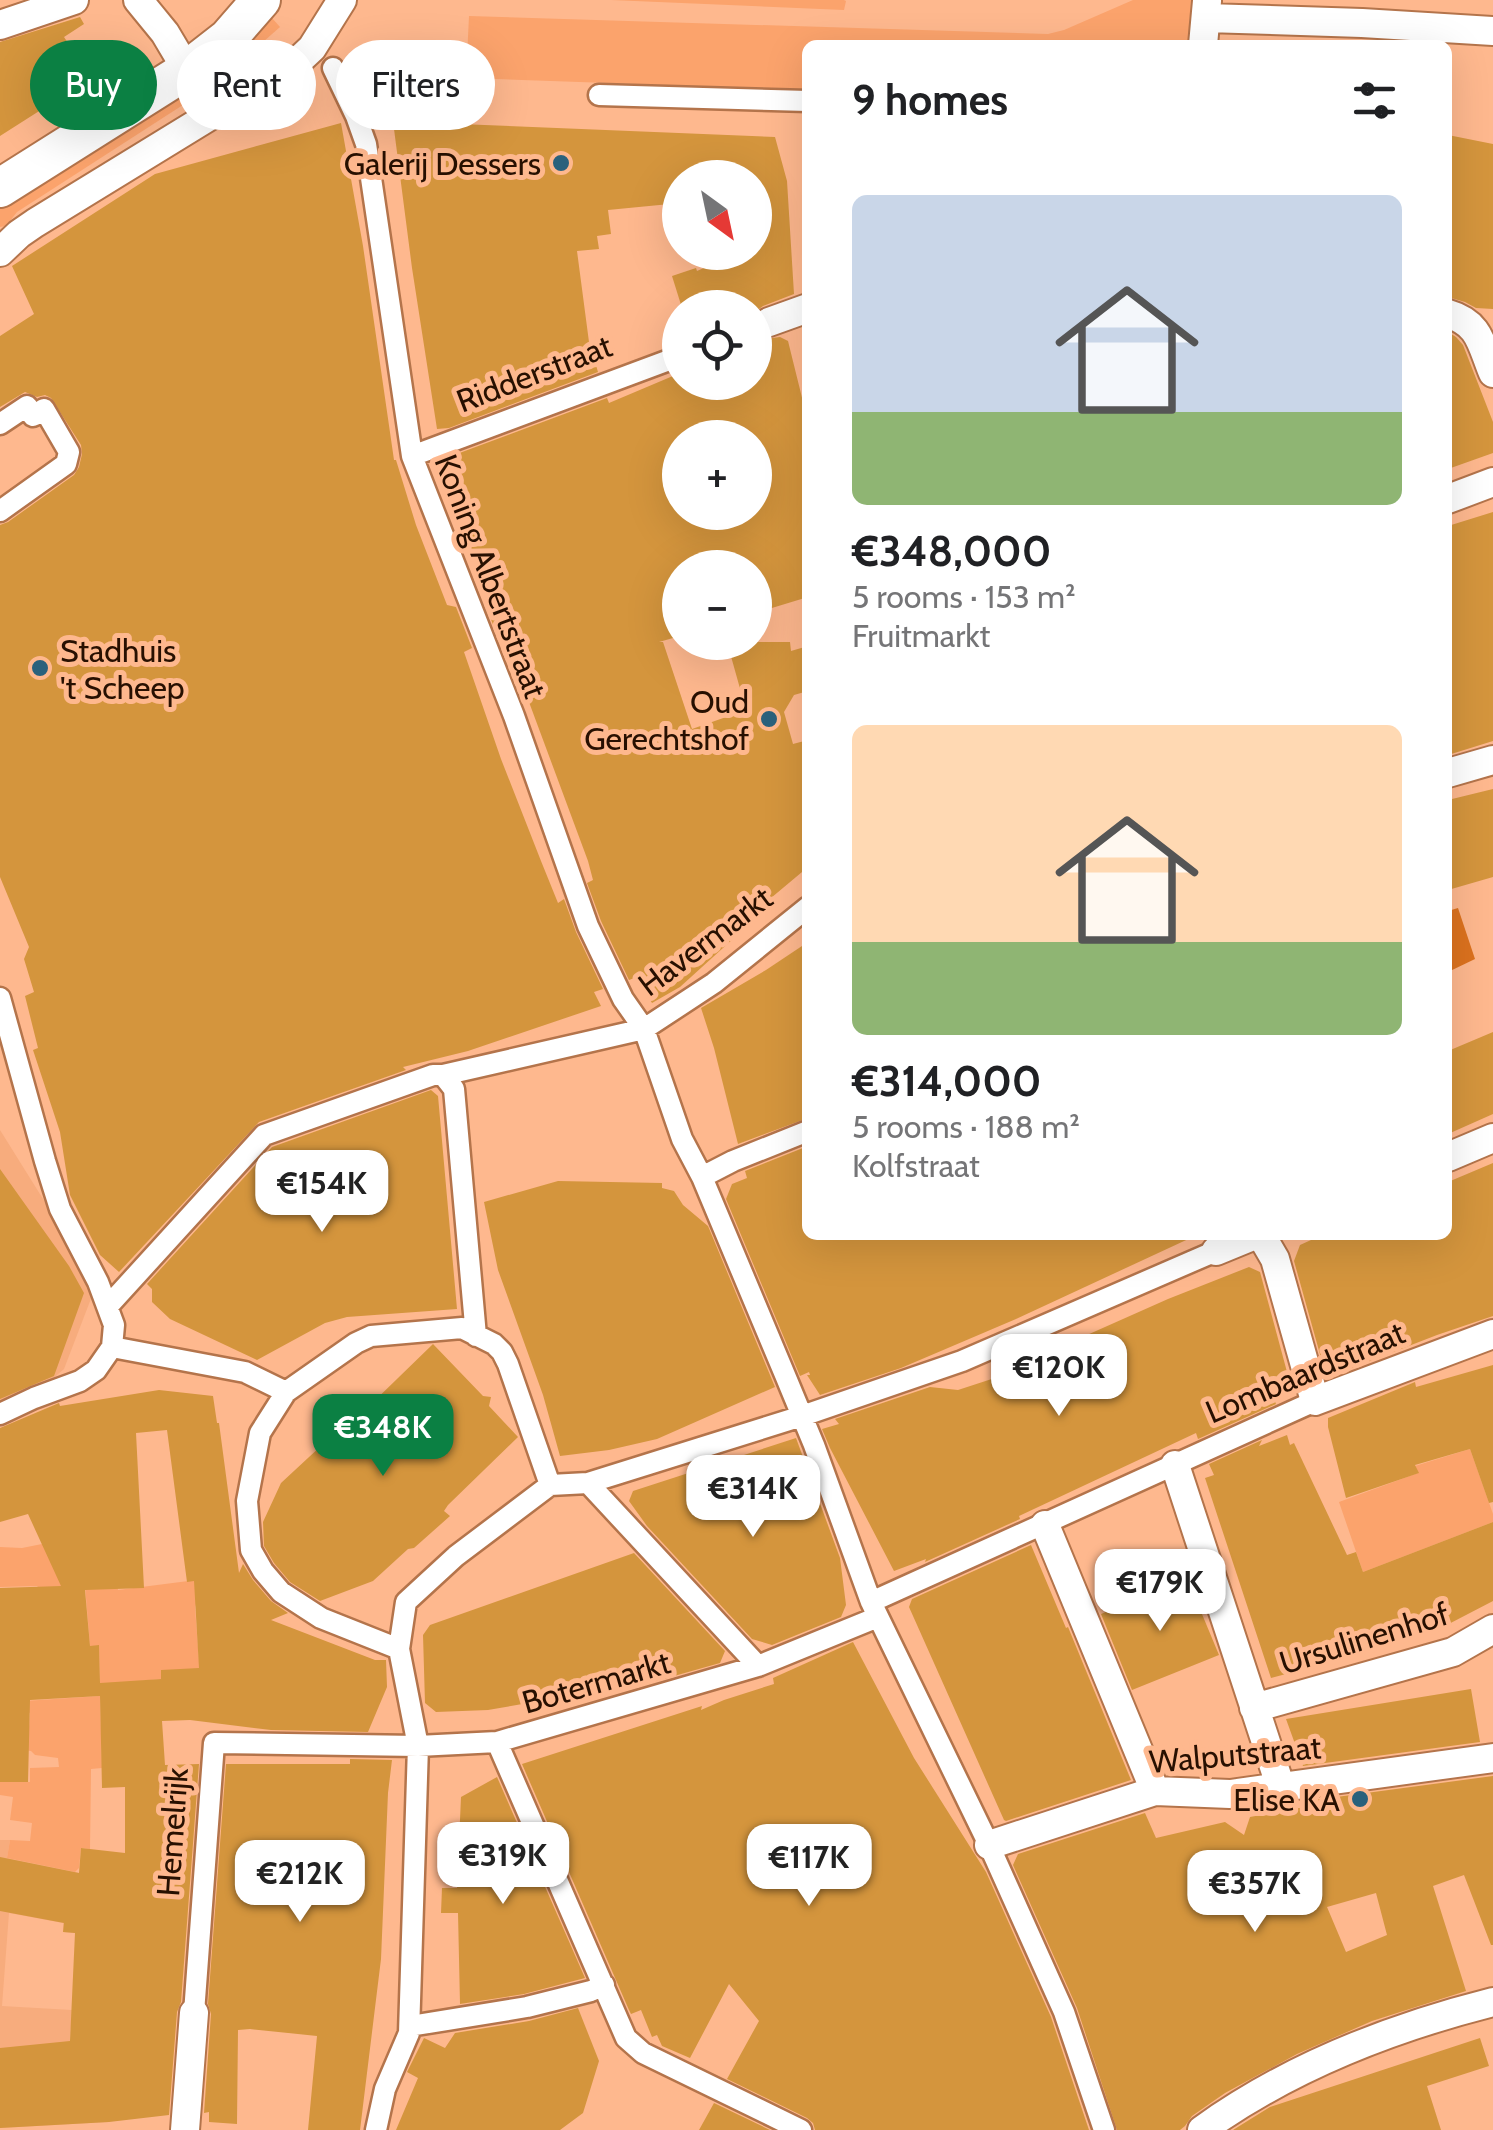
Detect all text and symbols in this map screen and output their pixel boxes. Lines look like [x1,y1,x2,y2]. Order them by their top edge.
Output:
chip: Buy [30,40,157,130]
chip: Rent [177,40,316,130]
chip: Filters [336,40,495,130]
icon: filters [1347,73,1402,128]
text: 9 homes [852,74,1008,126]
place label: Galerij Dessers [344,144,541,183]
marker: Galerij Dessers [550,152,572,174]
north arrow [662,160,772,270]
map controls [662,160,772,660]
icon: home [1037,260,1217,440]
button: locate [662,290,772,400]
street label: Ridderstraat [451,326,617,420]
button: + [662,420,772,530]
street label: Koning Albertstraat [427,449,555,703]
text: €348,000 [852,525,1051,577]
button: − [662,550,772,660]
text: 5 rooms · 153 m² [852,577,1076,616]
text: Fruitmarkt [852,616,990,655]
place label: Stadhuis 't Scheep [60,631,185,707]
marker: Stadhuis 't Scheep [29,657,51,679]
place label: Oud Gerechtshof [584,682,749,758]
marker: Oud Gerechtshof [758,708,780,730]
icon: home [1037,790,1217,970]
street label: Havermarkt [630,878,780,1004]
text: €314,000 [852,1055,1041,1107]
text: 5 rooms · 188 m² [852,1107,1080,1146]
text: Kolfstraat [852,1146,980,1185]
pin: €154K [252,1150,392,1235]
text: €154K [277,1163,367,1202]
street label: Lombaardstraat [1200,1312,1411,1431]
pin: €120K [989,1334,1129,1419]
text: €120K [1013,1347,1105,1386]
pin: €348K [313,1394,453,1479]
text: €348K [334,1407,432,1446]
pin: €314K [683,1455,823,1540]
text: €314K [708,1468,798,1507]
pin: €179K [1090,1549,1230,1634]
text: €179K [1117,1562,1203,1601]
street label: Ursulinenhof [1275,1594,1454,1682]
street label: Botermarkt [517,1642,675,1722]
street label: Walputstraat [1147,1727,1323,1781]
street label: Hemelrijk [148,1766,196,1897]
place label: Elise KA [1233,1780,1340,1819]
marker: Elise KA [1349,1788,1371,1810]
pin: €319K [433,1822,573,1907]
pin: €117K [739,1824,879,1909]
text: €319K [459,1835,547,1874]
text: €117K [769,1837,849,1876]
pin: €212K [230,1840,370,1925]
pin: €357K [1185,1850,1325,1935]
text: €212K [257,1853,343,1892]
text: €357K [1209,1863,1301,1902]

